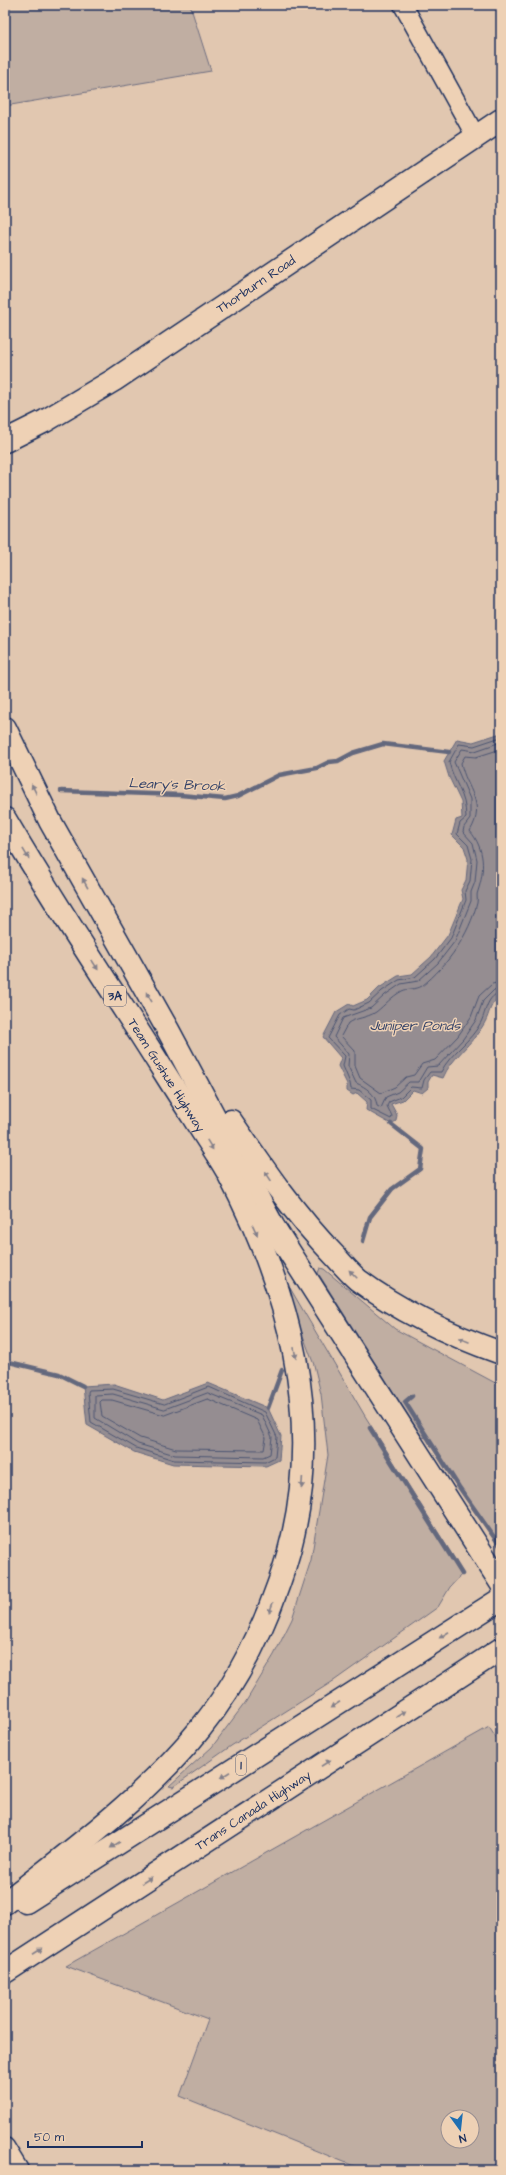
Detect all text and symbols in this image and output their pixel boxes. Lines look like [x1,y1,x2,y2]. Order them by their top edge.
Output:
street label: Thorburn Road [213,251,299,318]
water label: Leary's Brook [128,773,226,797]
one-way arrow [31,784,37,795]
one-way arrow [22,849,30,859]
one-way arrow [81,878,88,889]
one-way arrow [91,959,98,971]
road number: 3A [104,986,126,1006]
one-way arrow [146,991,153,1002]
street label: Team Gushue Highway [123,1015,209,1136]
water label: Juniper Ponds [370,1016,461,1036]
one-way arrow [207,1139,214,1151]
one-way arrow [264,1170,272,1181]
one-way arrow [252,1224,258,1236]
one-way arrow [348,1269,358,1279]
one-way arrow [458,1336,470,1342]
one-way arrow [292,1347,298,1359]
one-way arrow [299,1477,306,1489]
one-way arrow [267,1603,273,1615]
one-way arrow [438,1632,450,1639]
one-way arrow [329,1702,340,1709]
one-way arrow [396,1710,406,1718]
road number: 1 [236,1755,246,1775]
one-way arrow [321,1759,331,1767]
street label: Trans Canada Highway [192,1766,315,1855]
one-way arrow [220,1771,230,1779]
one-way arrow [110,1841,120,1849]
one-way arrow [141,1876,152,1884]
one-way arrow [33,1947,43,1955]
north arrow [440,2109,480,2149]
scale bar [28,2123,142,2149]
text: 50 m [34,2129,65,2146]
text: N [457,2130,468,2146]

